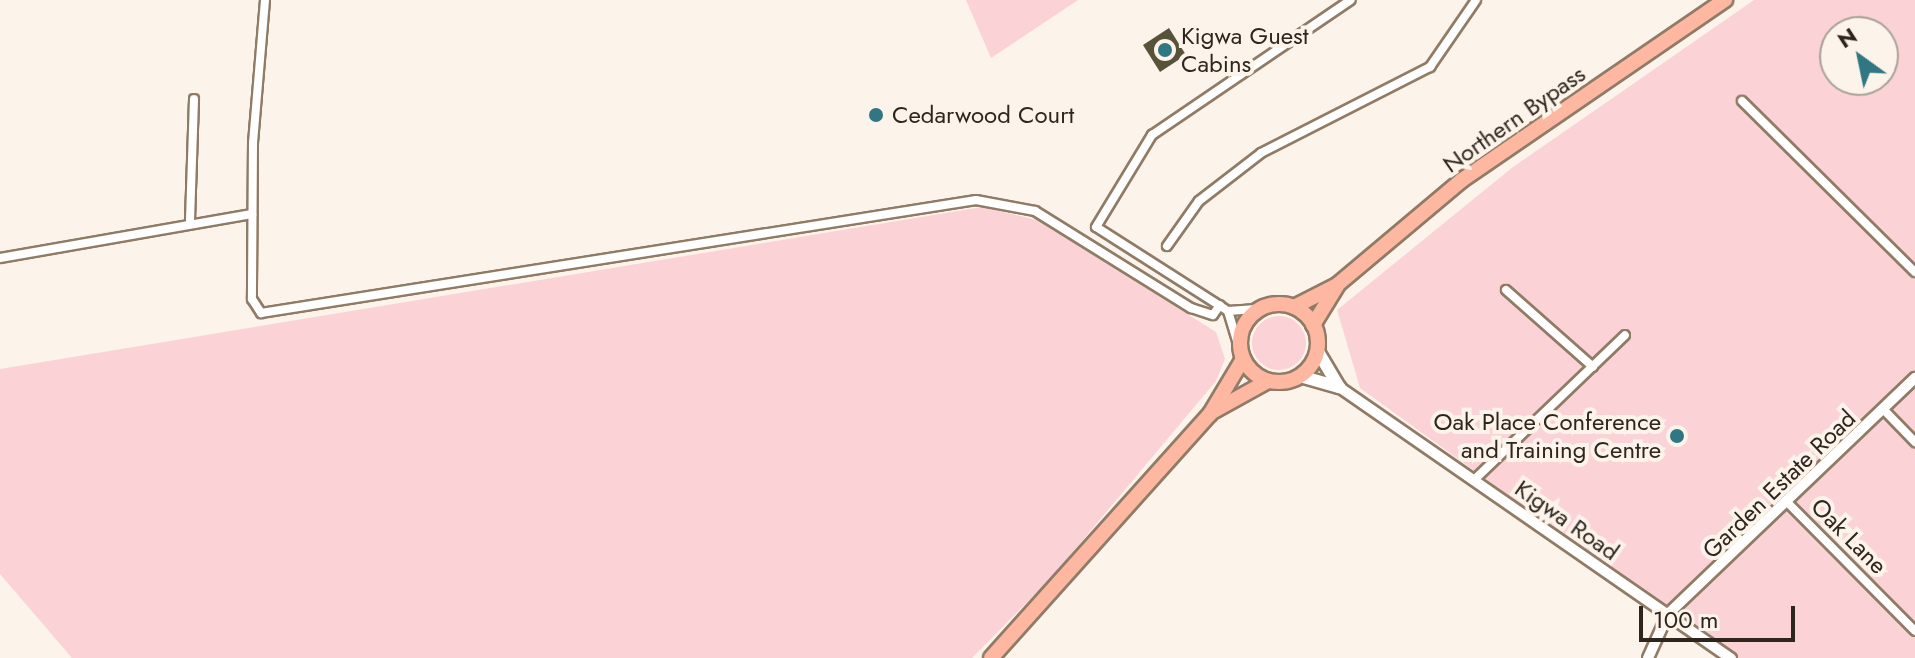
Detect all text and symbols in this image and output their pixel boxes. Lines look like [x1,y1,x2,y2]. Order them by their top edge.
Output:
north arrow [1819,16,1899,96]
text: N [1831,19,1863,56]
place label: Kigwa Guest Cabins [1181,22,1309,78]
marker: Kigwa Guest Cabins [1156,41,1174,59]
street label: Northern Bypass [1437,59,1591,179]
place label: Cedarwood Court [892,101,1074,129]
marker: Cedarwood Court [867,106,885,124]
street label: Garden Estate Road [1697,404,1861,564]
place label: Oak Place Conference and Training Centre [1433,408,1661,464]
marker: Oak Place Conference and Training Centre [1668,427,1686,445]
street label: Kigwa Road [1509,474,1625,566]
street label: Oak Lane [1805,492,1893,580]
scale bar [1643,590,1799,640]
text: 100 m [1653,602,1719,637]

